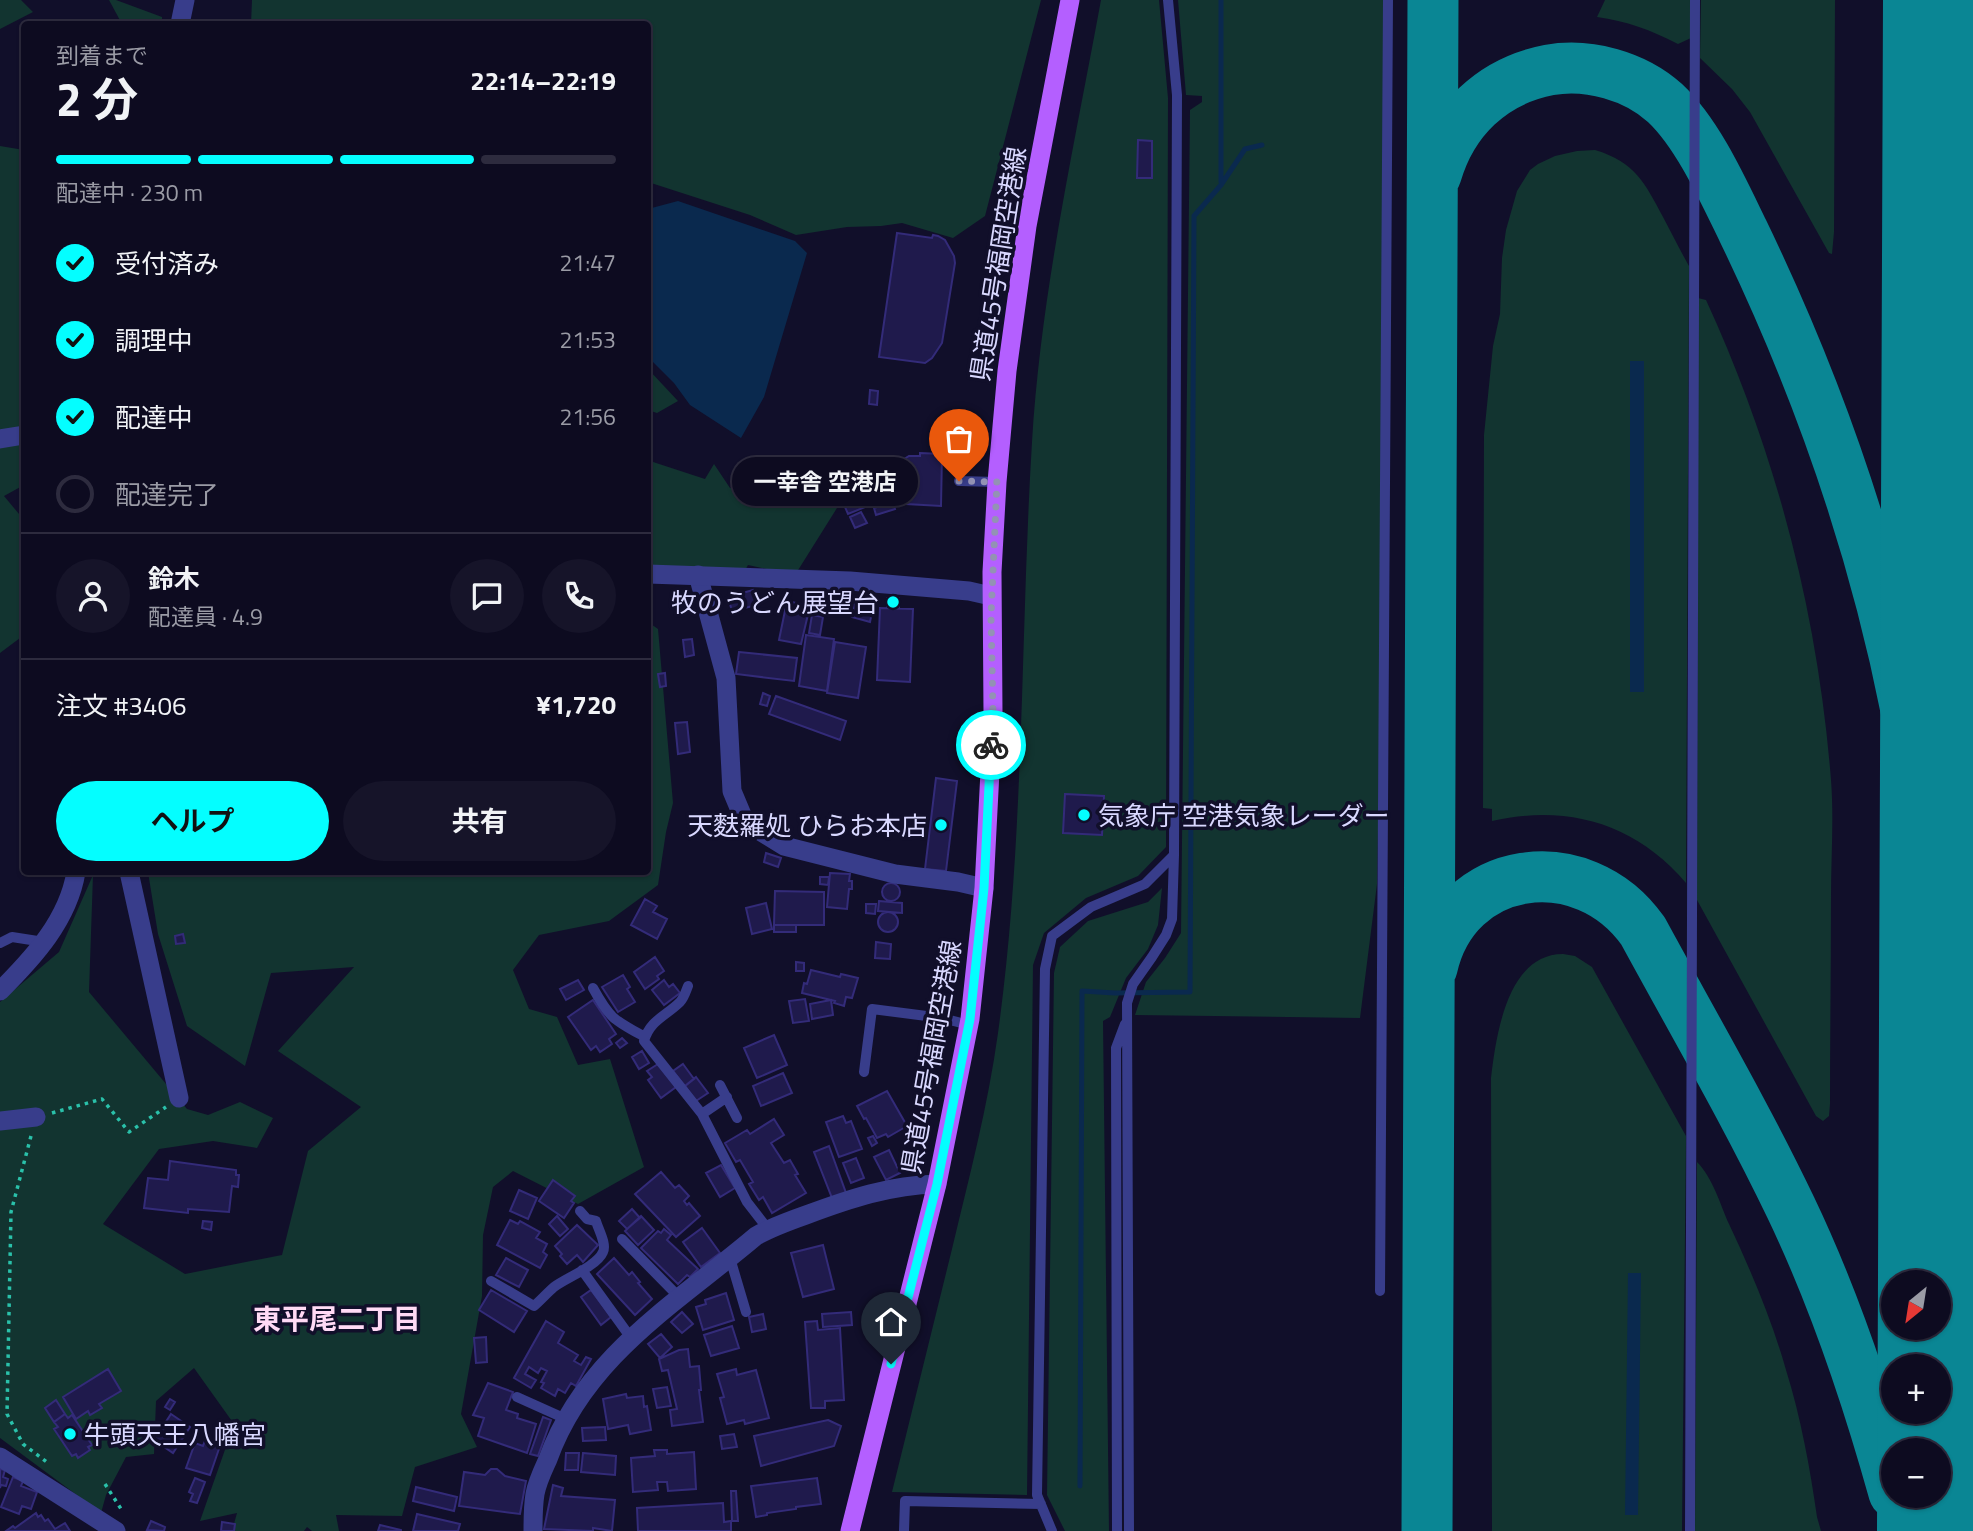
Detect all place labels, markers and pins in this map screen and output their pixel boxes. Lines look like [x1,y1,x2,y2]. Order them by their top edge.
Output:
pin [929,409,989,481]
callout: 一幸舎 空港店 [732,456,917,505]
place label: 牧のうどん展望台 [671,583,879,622]
marker: 牧のうどん展望台 [885,594,901,610]
place label: 気象庁 空港気象レーダー [1098,796,1390,835]
place label: 天麩羅処 ひらお本店 [687,806,927,845]
marker: 気象庁 空港気象レーダー [1076,807,1092,823]
marker: 天麩羅処 ひらお本店 [933,817,949,833]
pin [861,1292,921,1364]
place label: 牛頭天王八幡宮 [84,1415,266,1454]
marker: 牛頭天王八幡宮 [62,1426,78,1442]

